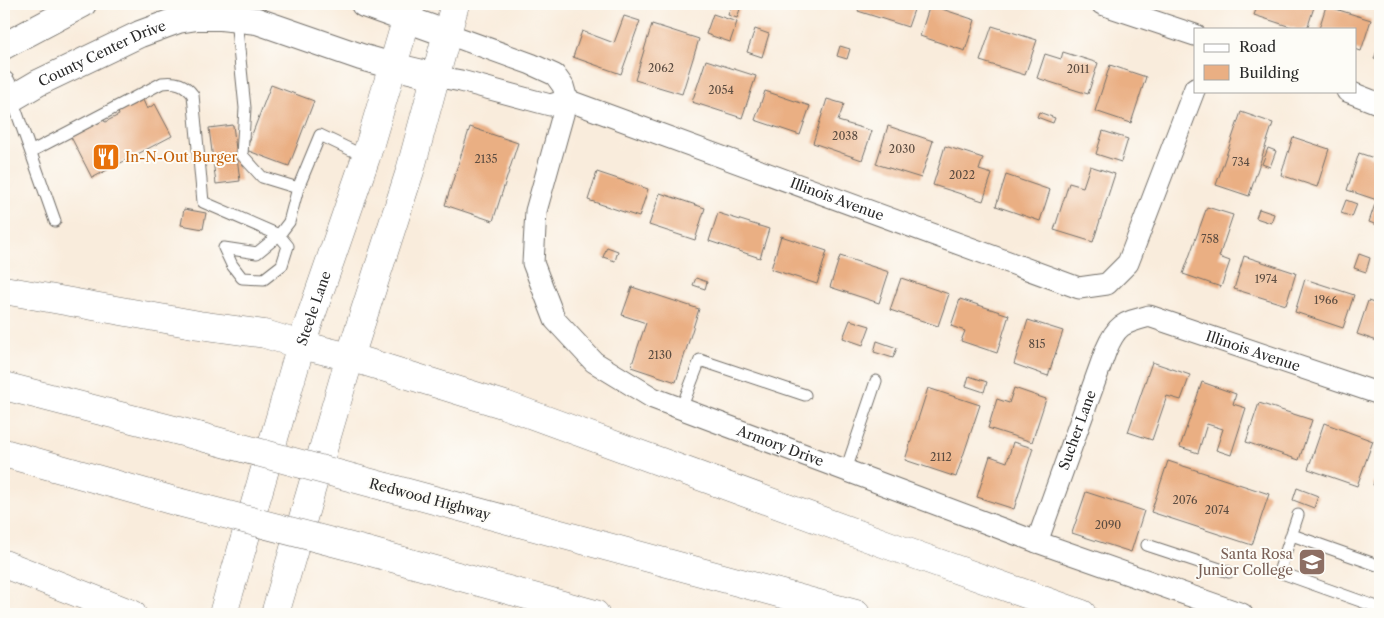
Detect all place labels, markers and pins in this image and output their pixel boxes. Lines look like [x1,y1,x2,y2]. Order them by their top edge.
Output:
restaurant icon: In-N-Out Burger [91,142,121,172]
place label: In-N-Out Burger [125,148,238,166]
place label: Santa Rosa Junior College [1196,545,1294,579]
school or university icon: Santa Rosa Junior College [1297,547,1327,577]

